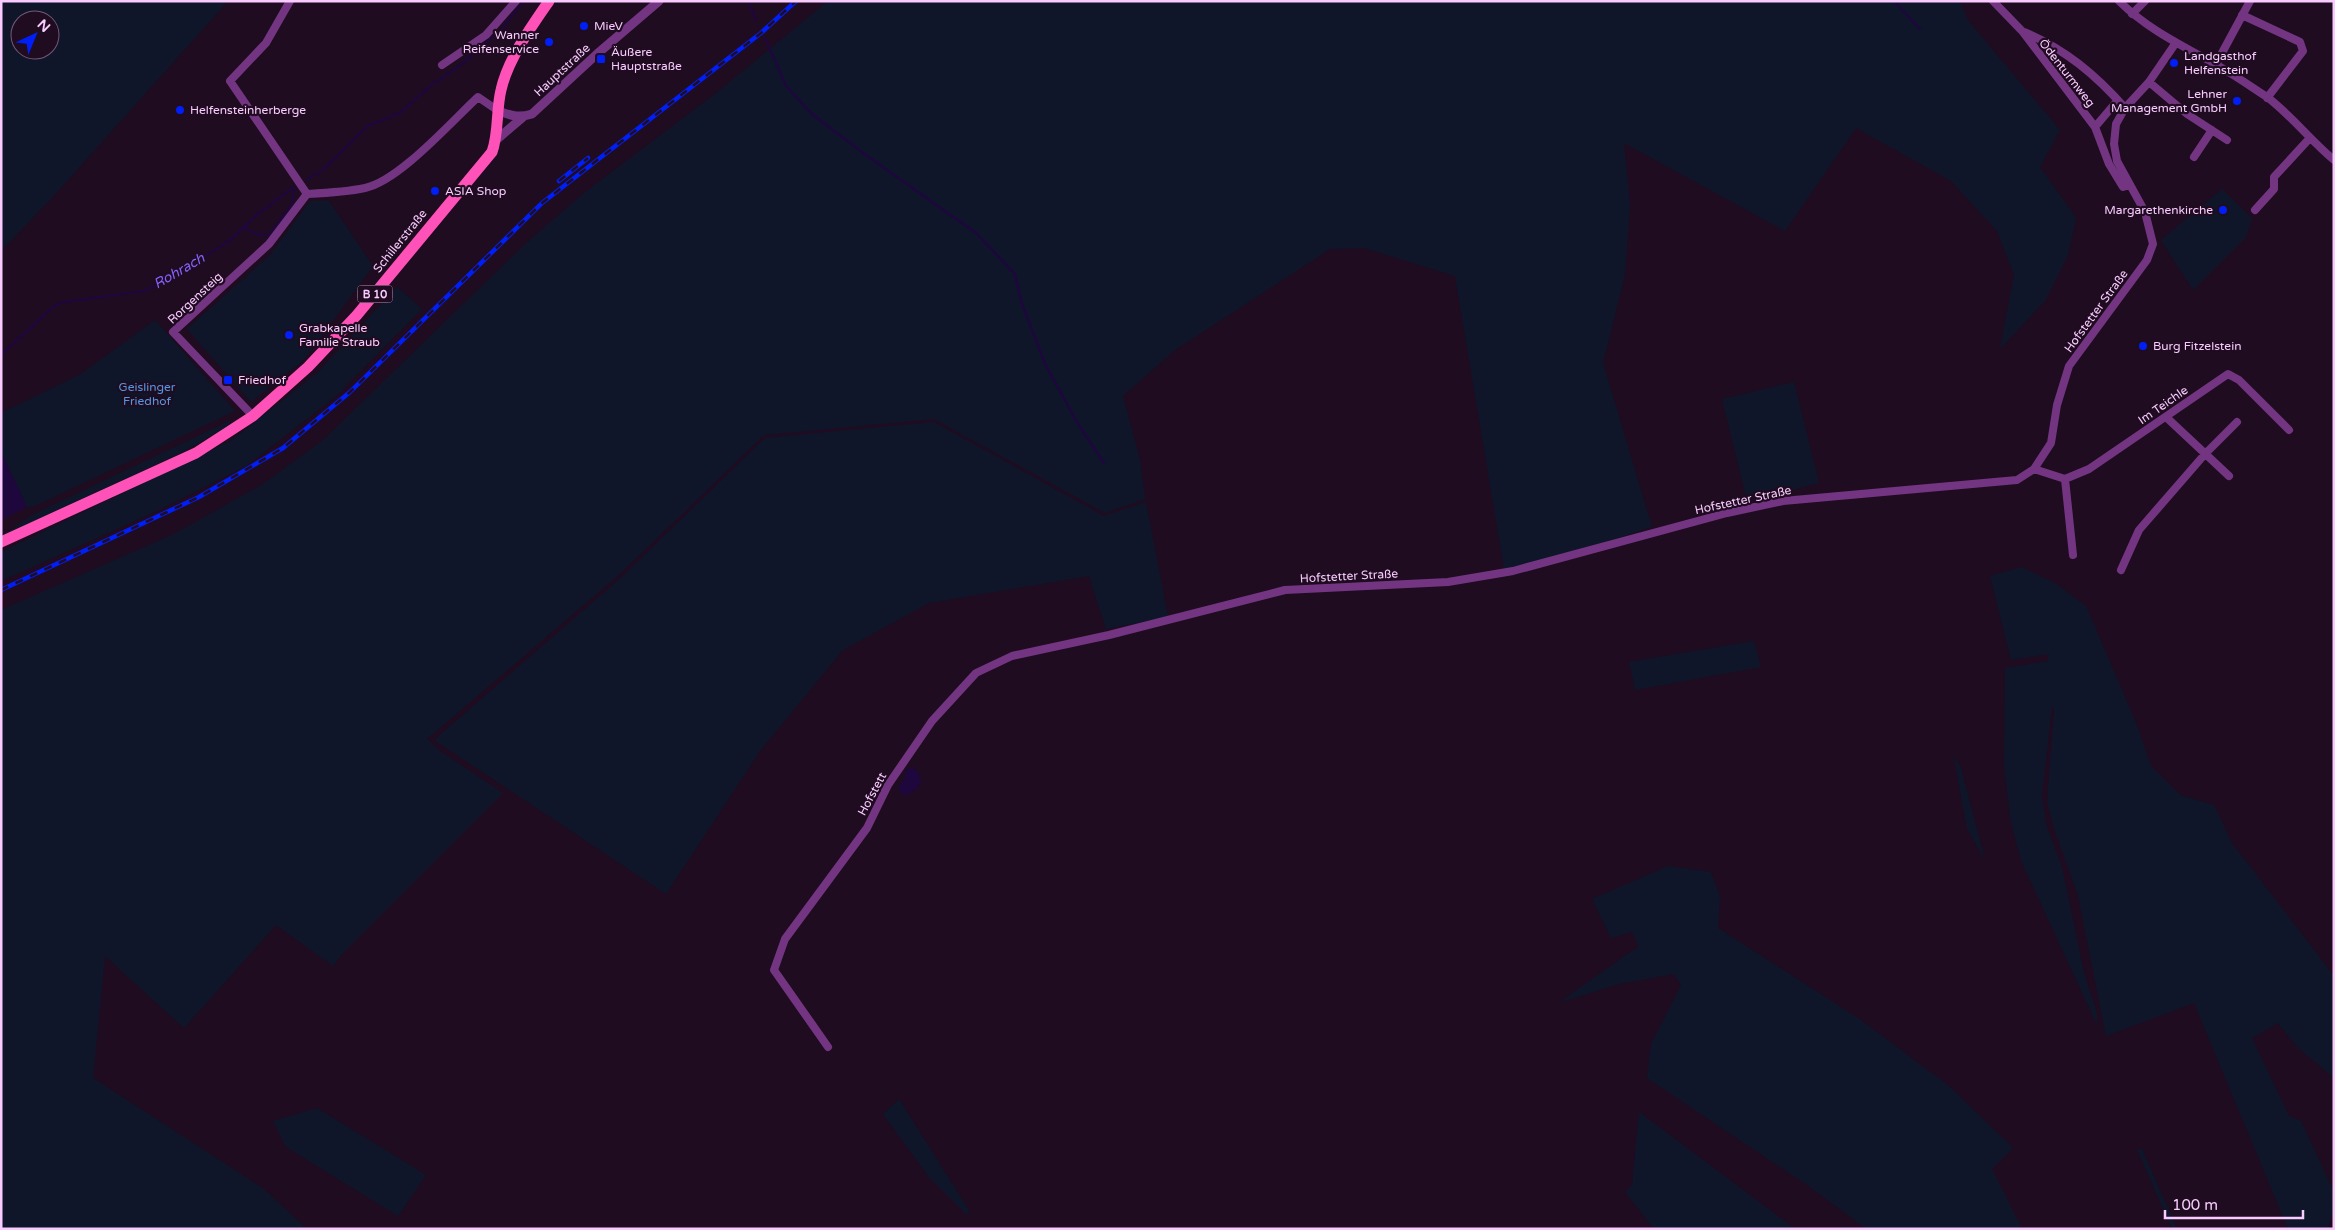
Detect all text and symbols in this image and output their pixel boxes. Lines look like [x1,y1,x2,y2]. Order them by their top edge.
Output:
north arrow [10,10,60,60]
text: N [34,16,54,36]
place label: MieV [594,19,624,33]
marker: MieV [578,20,590,32]
place label: Wanner Reifenservice [463,28,539,56]
marker: Wanner Reifenservice [543,36,555,48]
street label: Ödenturmweg [2036,36,2098,110]
street label: Hauptstraße [531,41,593,99]
place label: Äußere Hauptstraße [611,45,682,73]
place label: Landgasthof Helfenstein [2184,49,2257,77]
marker: Äußere Hauptstraße [595,53,607,65]
marker: Landgasthof Helfenstein [2168,57,2180,69]
place label: Lehner Management GmbH [2111,87,2227,115]
marker: Lehner Management GmbH [2231,95,2243,107]
place label: Helfensteinherberge [190,103,306,117]
marker: Helfensteinherberge [174,104,186,116]
place label: ASIA Shop [445,184,506,198]
marker: ASIA Shop [429,185,441,197]
place label: Margarethenkirche [2104,203,2213,217]
marker: Margarethenkirche [2217,204,2229,216]
street label: Schillerstraße [370,206,430,275]
water label: Rohrach [150,249,208,292]
street label: Hofstetter Straße [2061,267,2131,355]
street label: Rorgensteig [165,269,225,327]
road number: B 10 [358,286,392,302]
place label: Grabkapelle Familie Straub [299,321,380,349]
marker: Grabkapelle Familie Straub [283,329,295,341]
place label: Burg Fitzelstein [2153,339,2241,353]
marker: Burg Fitzelstein [2137,340,2149,352]
place label: Friedhof [238,373,286,387]
marker: Friedhof [222,374,234,386]
park label: Geislinger Friedhof [119,380,176,408]
street label: Im Teichle [2136,383,2191,427]
street label: Hofstetter Straße [1693,483,1793,517]
street label: Hofstetter Straße [1299,566,1399,586]
street label: Hofstett [855,770,889,818]
scale bar [2165,1188,2302,1220]
text: 100 m [2172,1196,2218,1214]

